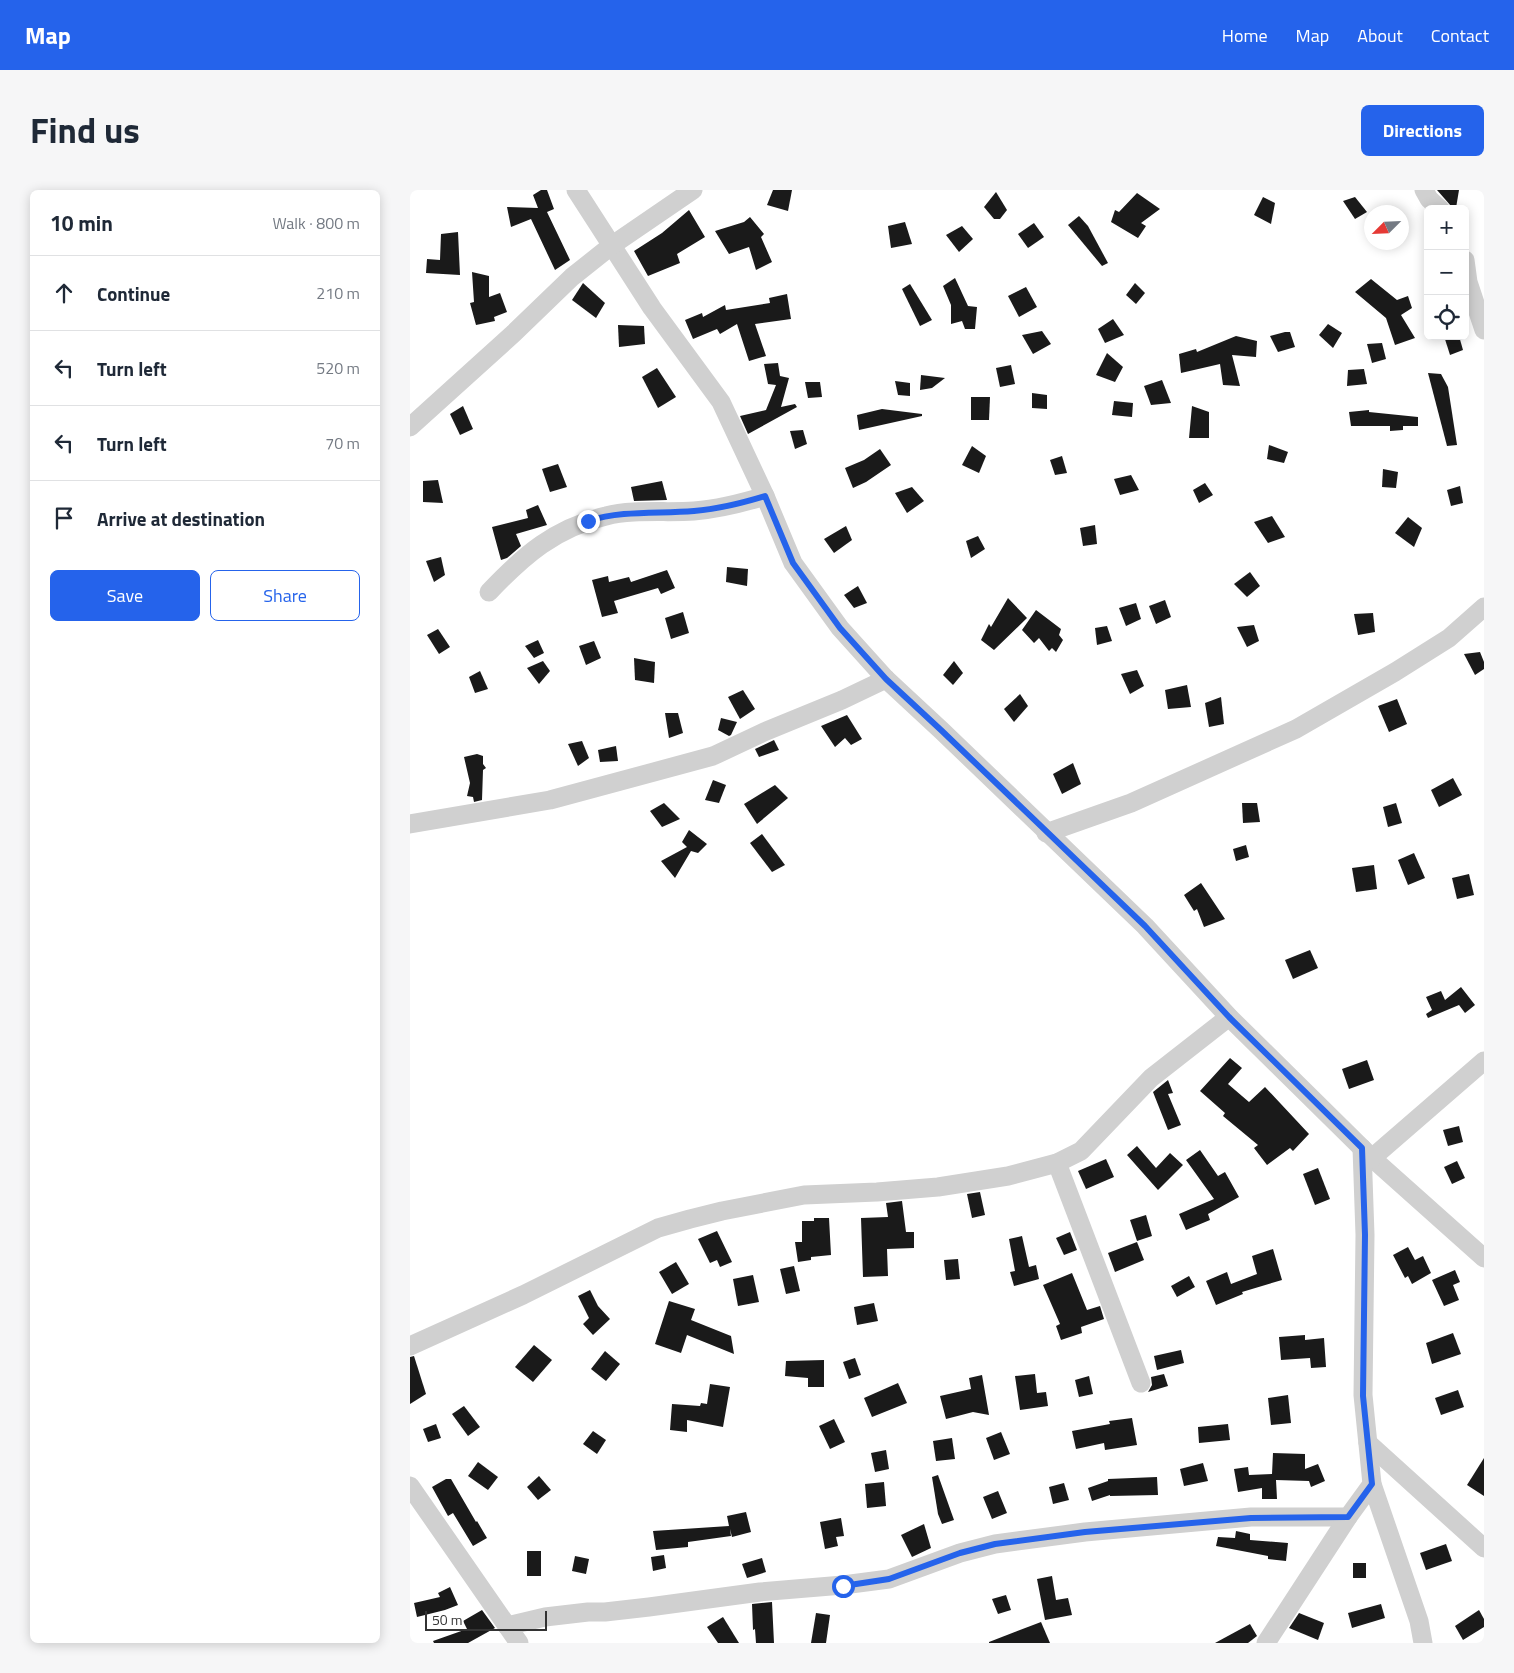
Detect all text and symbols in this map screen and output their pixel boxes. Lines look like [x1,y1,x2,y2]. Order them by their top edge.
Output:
text: Map [25,17,71,53]
text: Home [1222,22,1268,49]
text: Map [1296,22,1329,49]
text: About [1357,22,1403,49]
text: Contact [1431,22,1489,49]
text: Find us [30,103,140,157]
button: Directions [1361,105,1484,156]
north arrow [1364,205,1409,250]
map controls [1424,205,1469,340]
button: + [1424,205,1469,250]
text: 10 min [50,207,113,239]
text: Walk · 800 m [272,211,360,235]
button: − [1424,250,1469,295]
icon: ahead [50,279,78,307]
text: Continue [97,279,170,308]
text: 210 m [316,281,360,305]
button: locate [1424,295,1469,340]
icon: left [50,354,78,382]
text: Turn left [97,354,167,383]
text: 520 m [316,356,360,380]
icon: left [50,429,78,457]
text: Turn left [97,429,167,458]
text: 70 m [325,431,360,455]
icon: arrive [50,504,78,532]
text: Arrive at destination [97,504,265,533]
route end [577,510,600,533]
button: Save [50,570,200,621]
button: Share [210,570,360,621]
route start [832,1575,855,1598]
scale bar [425,1608,548,1631]
text: 50 m [432,1609,462,1630]

